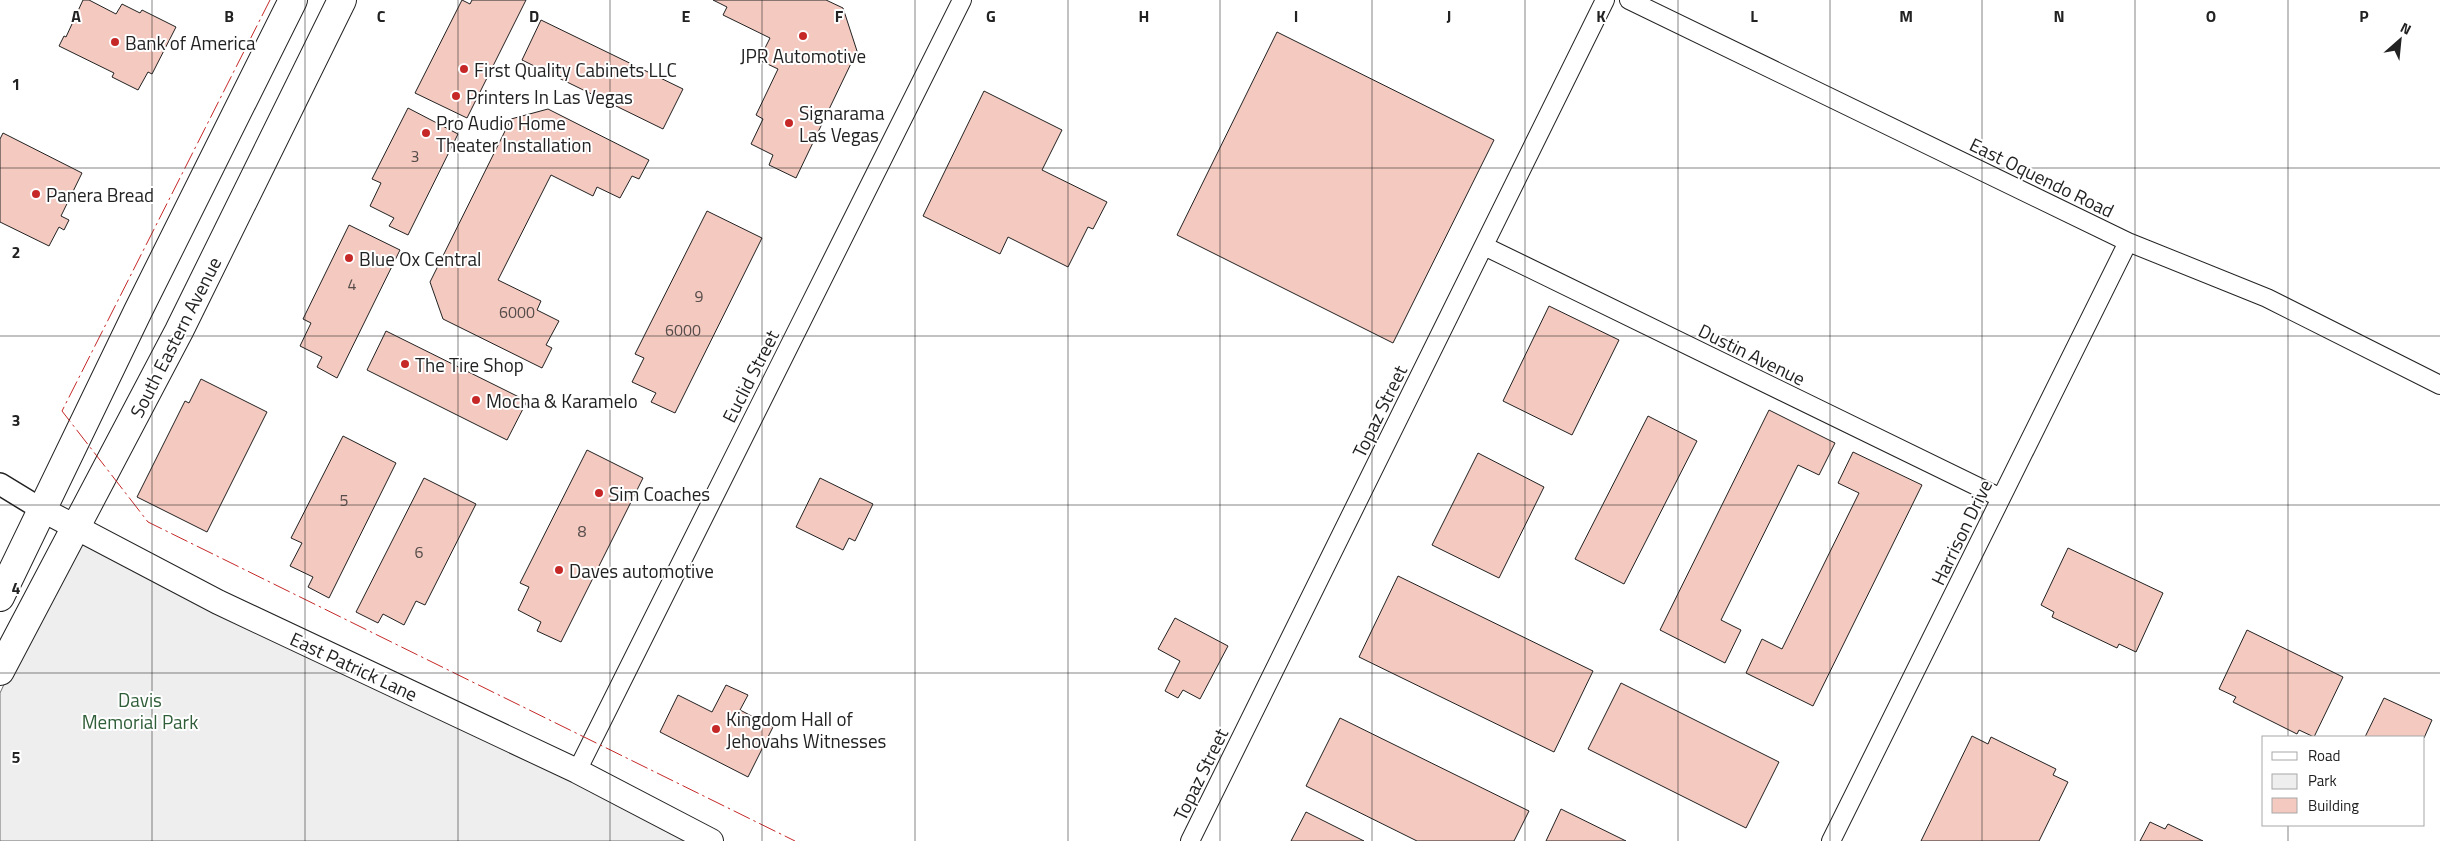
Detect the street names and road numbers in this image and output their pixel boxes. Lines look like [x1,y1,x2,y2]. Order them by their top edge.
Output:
street label: East Oquendo Road [1965,129,2119,225]
street label: South Eastern Avenue [122,252,228,422]
street label: Dustin Avenue [1694,316,1810,392]
street label: Euclid Street [714,324,786,427]
street label: Topaz Street [1344,360,1414,462]
street label: Harrison Drive [1923,474,1999,590]
street label: East Patrick Lane [285,624,423,708]
street label: Topaz Street [1165,723,1235,825]

